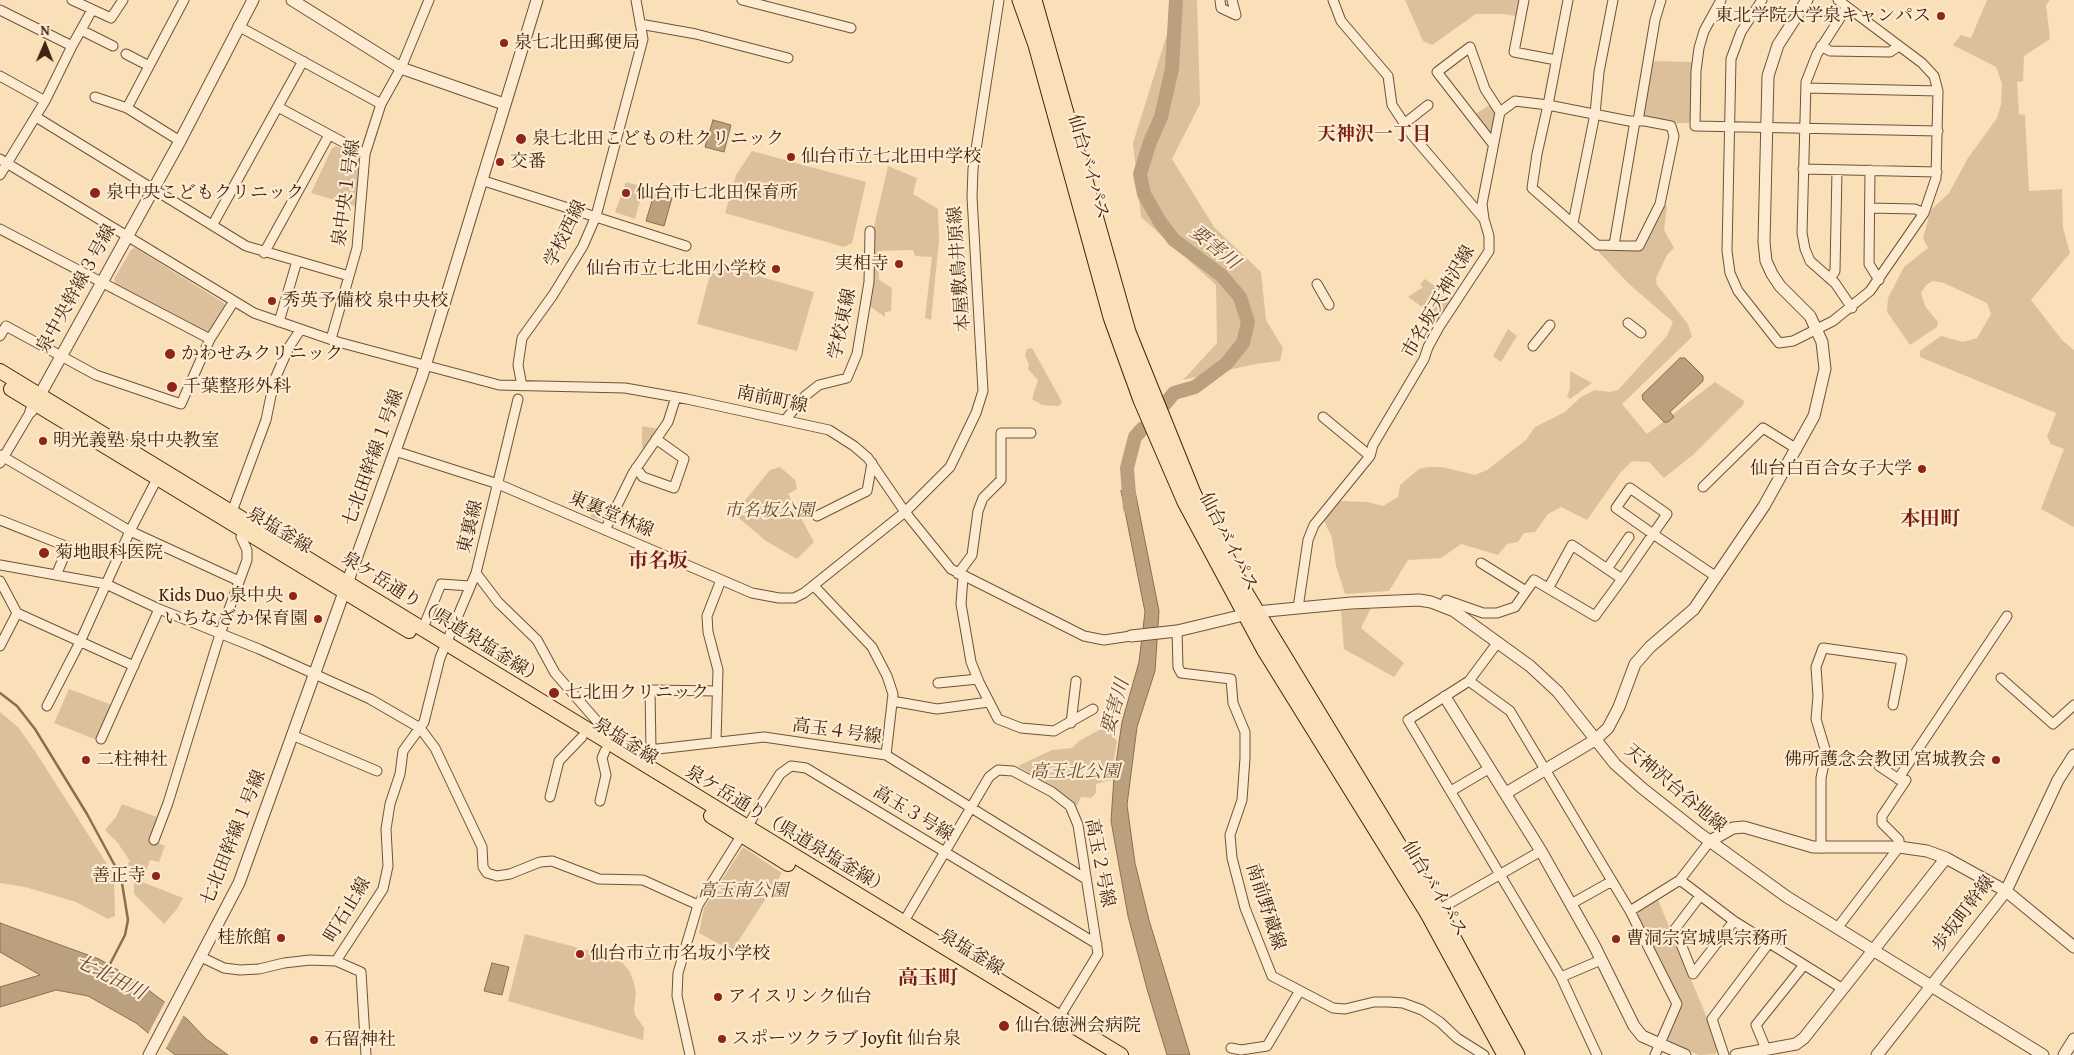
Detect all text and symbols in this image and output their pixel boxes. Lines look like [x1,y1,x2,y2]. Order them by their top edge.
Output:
place label: 東北学院大学泉キャンパス [1715,5,1931,27]
marker: 東北学院大学泉キャンパス [1935,10,1947,22]
north arrow [20,20,70,70]
text: N [40,20,50,40]
place label: 泉七北田郵便局 [514,32,640,54]
marker: 泉七北田郵便局 [498,37,510,49]
street label: 仙台バイパス [1063,112,1113,222]
district label: 天神沢一丁目 [1317,124,1431,146]
place label: 泉七北田こどもの杜クリニック [532,128,784,150]
marker: 泉七北田こどもの杜クリニック [514,132,528,146]
street label: 泉中央１号線 [329,138,365,248]
place label: 仙台市立七北田中学校 [801,146,981,168]
place label: 交番 [510,151,546,173]
marker: 仙台市立七北田中学校 [785,151,797,163]
marker: 交番 [494,156,506,168]
place label: 泉中央こどもクリニック [106,182,304,204]
place label: 仙台市七北田保育所 [636,182,798,204]
marker: 泉中央こどもクリニック [88,186,102,200]
marker: 仙台市七北田保育所 [620,187,632,199]
street label: 学校西線 [541,197,591,271]
street label: 本屋敷鳥井原線 [945,205,975,333]
street label: 泉中央幹線３号線 [33,221,121,357]
water label: 要害川 [1185,221,1243,275]
street label: 市名坂天神沢線 [1398,242,1480,362]
place label: 実相寺 [835,253,889,275]
place label: 仙台市立七北田小学校 [586,258,766,280]
marker: 実相寺 [893,258,905,270]
marker: 仙台市立七北田小学校 [770,263,782,275]
street label: 学校東線 [825,287,861,361]
place label: 秀英予備校 泉中央校 [282,290,448,312]
marker: 秀英予備校 泉中央校 [266,295,278,307]
place label: かわせみクリニック [181,343,343,365]
marker: かわせみクリニック [163,347,177,361]
place label: 千葉整形外科 [183,376,291,398]
marker: 千葉整形外科 [165,380,179,394]
street label: 南前町線 [735,382,809,418]
street label: 七北田幹線１号線 [339,387,409,529]
place label: 明光義塾 泉中央教室 [53,430,219,452]
marker: 明光義塾 泉中央教室 [37,435,49,447]
place label: 仙台白百合女子大学 [1750,458,1912,480]
marker: 仙台白百合女子大学 [1916,463,1928,475]
street label: 東裏堂林線 [565,487,657,543]
street label: 仙台バイパス [1194,489,1262,595]
street label: 東裏線 [454,498,488,556]
park label: 市名坂公園 [724,500,814,522]
street label: 泉塩釜線 [243,503,315,559]
district label: 本田町 [1900,508,1960,532]
place label: 菊地眼科医院 [55,542,163,564]
marker: 菊地眼科医院 [37,546,51,560]
street label: 泉ケ岳通り（県道泉塩釜線） [337,548,547,690]
district label: 市名坂 [628,550,688,574]
place label: Kids Duo 泉中央 [159,585,283,607]
marker: Kids Duo 泉中央 [287,590,299,602]
place label: いちなざか保育園 [164,608,308,630]
marker: いちなざか保育園 [312,613,324,625]
water label: 要害川 [1097,676,1135,738]
place label: 七北田クリニック [565,682,709,704]
marker: 七北田クリニック [547,686,561,700]
street label: 泉塩釜線 [589,714,661,770]
street label: 高玉４号線 [791,715,883,749]
street label: 天神沢台谷地線 [1620,740,1730,838]
place label: 二柱神社 [96,749,168,771]
place label: 佛所護念会教団 宮城教会 [1784,749,1986,771]
marker: 二柱神社 [80,754,92,766]
marker: 佛所護念会教団 宮城教会 [1990,754,2002,766]
street label: 泉ケ岳通り（県道泉塩釜線） [681,761,893,901]
park label: 高玉北公園 [1030,761,1120,783]
street label: 七北田幹線１号線 [197,767,271,909]
street label: 高玉３号線 [869,782,957,846]
street label: 高玉２号線 [1080,817,1118,909]
street label: 仙台バイパス [1397,837,1471,941]
street label: 南前野蔵線 [1241,861,1289,953]
place label: 善正寺 [92,865,146,887]
marker: 善正寺 [150,870,162,882]
street label: 歩坂町幹線 [1928,872,2000,956]
street label: 町石止線 [320,874,376,946]
park label: 高玉南公園 [698,880,788,902]
street label: 泉塩釜線 [935,925,1007,981]
place label: 桂旅館 [217,927,271,949]
place label: 曹洞宗宮城県宗務所 [1626,928,1788,950]
marker: 桂旅館 [275,932,287,944]
marker: 曹洞宗宮城県宗務所 [1610,933,1622,945]
place label: 仙台市立市名坂小学校 [590,943,770,965]
marker: 仙台市立市名坂小学校 [574,948,586,960]
water label: 七北田川 [71,951,149,1005]
district label: 高玉町 [898,967,958,991]
place label: アイスリンク仙台 [728,986,872,1008]
marker: アイスリンク仙台 [712,991,724,1003]
place label: 仙台徳洲会病院 [1015,1015,1141,1037]
marker: 仙台徳洲会病院 [997,1019,1011,1033]
place label: スポーツクラブ Joyfit 仙台泉 [732,1028,961,1050]
place label: 石留神社 [324,1029,396,1051]
marker: スポーツクラブ Joyfit 仙台泉 [716,1033,728,1045]
marker: 石留神社 [308,1034,320,1046]

